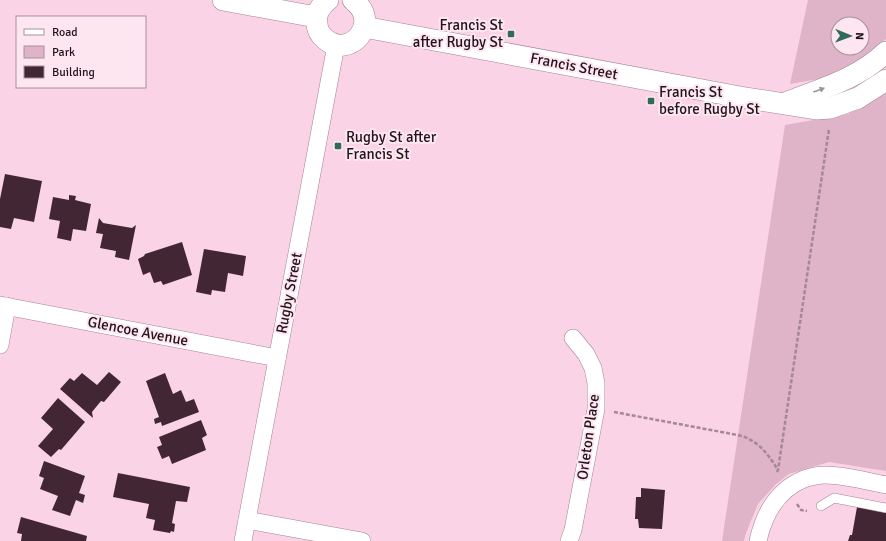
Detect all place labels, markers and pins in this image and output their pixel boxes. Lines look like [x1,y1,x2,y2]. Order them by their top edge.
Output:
place label: Francis St after Rugby St [413,16,503,51]
marker: Francis St after Rugby St [506,29,516,39]
place label: Francis St before Rugby St [659,83,760,118]
marker: Francis St before Rugby St [646,96,656,106]
place label: Rugby St after Francis St [346,128,437,163]
marker: Rugby St after Francis St [333,141,343,151]

